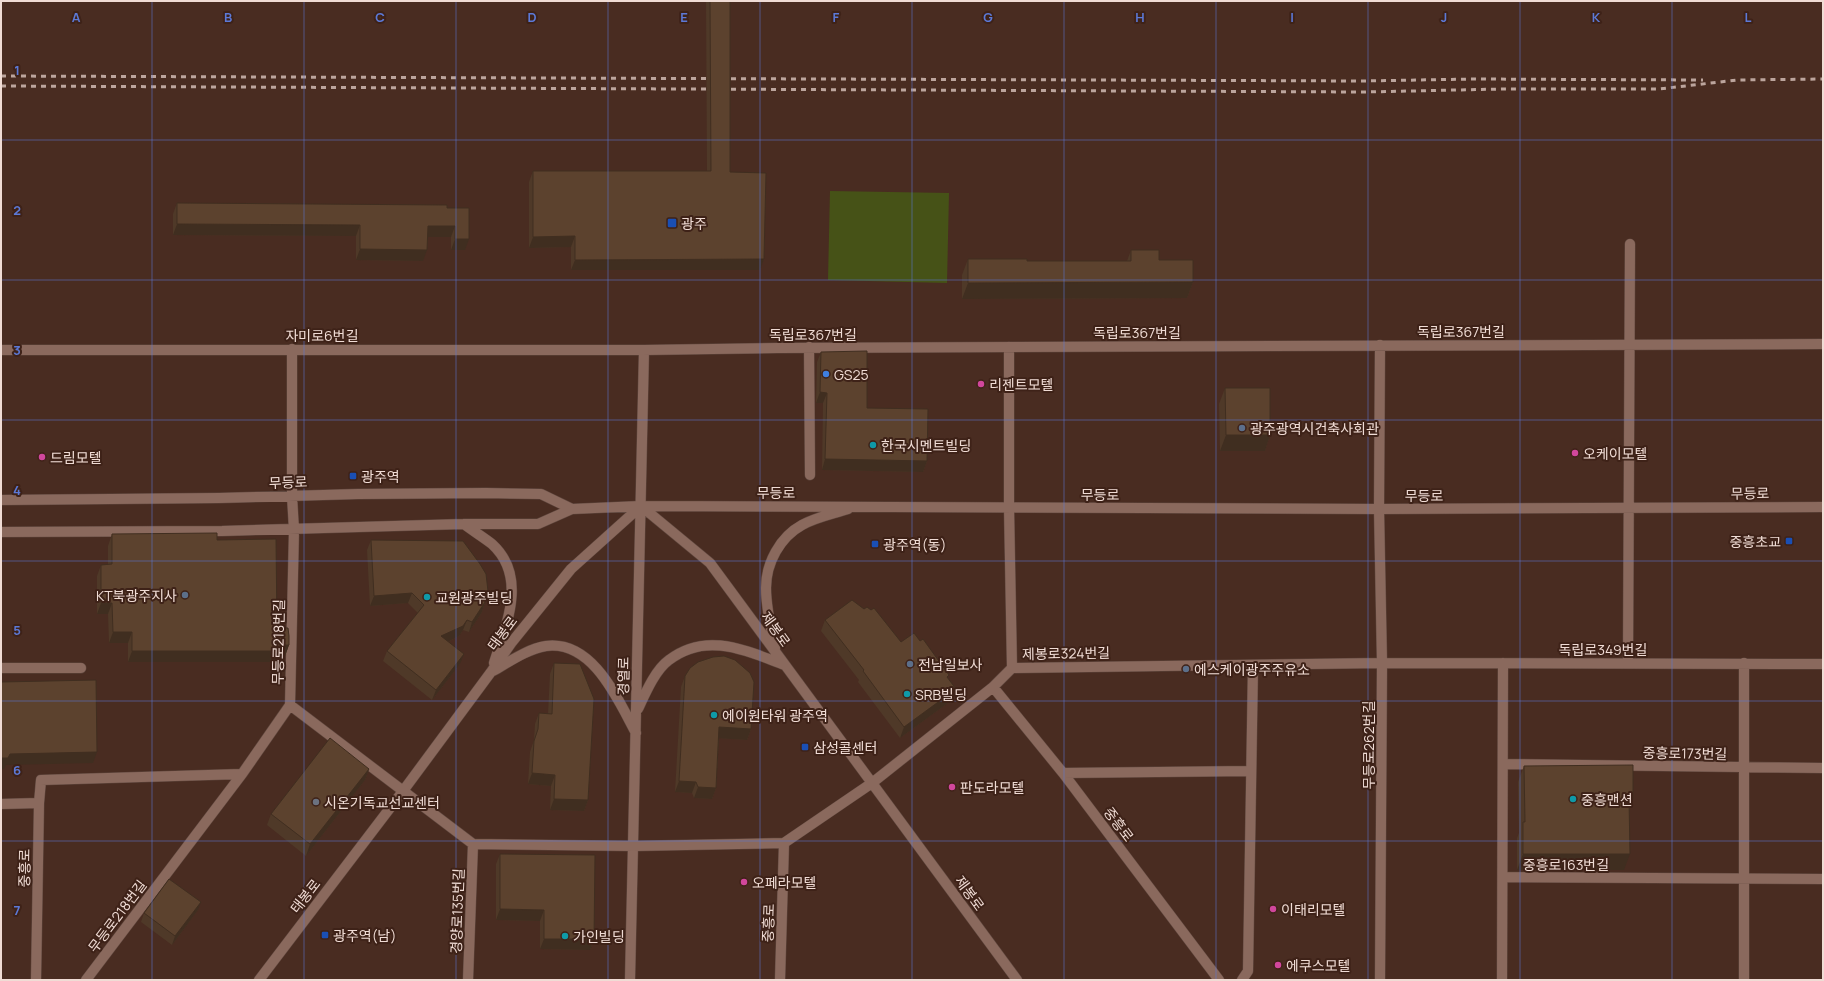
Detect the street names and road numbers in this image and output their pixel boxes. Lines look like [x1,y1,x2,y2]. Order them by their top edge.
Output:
street label: 독립로367번길 [1417,322,1505,341]
street label: 독립로367번길 [1093,323,1181,342]
street label: 독립로367번길 [769,325,857,344]
street label: 자미로6번길 [285,326,359,345]
street label: 무등로 [268,472,308,492]
street label: 무등로 [757,483,795,502]
street label: 무등로 [1731,483,1770,503]
street label: 무등로 [1081,485,1119,504]
street label: 무등로 [1405,486,1443,505]
street label: 무등로218번길 [268,599,288,685]
street label: 제봉로 [757,608,795,650]
street label: 태봉로 [483,612,521,654]
street label: 독립로349번길 [1559,640,1647,659]
street label: 제봉로324번길 [1022,643,1110,663]
street label: 경열로 [613,656,633,695]
street label: 무등로262번길 [1359,700,1378,790]
street label: 중흥로173번길 [1643,743,1727,763]
street label: 중흥로 [1100,803,1138,845]
street label: 중흥로 [14,848,34,887]
street label: 중흥로163번길 [1523,855,1609,874]
street label: 경양로135번길 [446,868,468,954]
street label: 제봉로 [951,872,989,914]
street label: 태봉로 [286,875,324,917]
street label: 무등로218번길 [84,876,150,956]
street label: 중흥로 [758,903,778,943]

